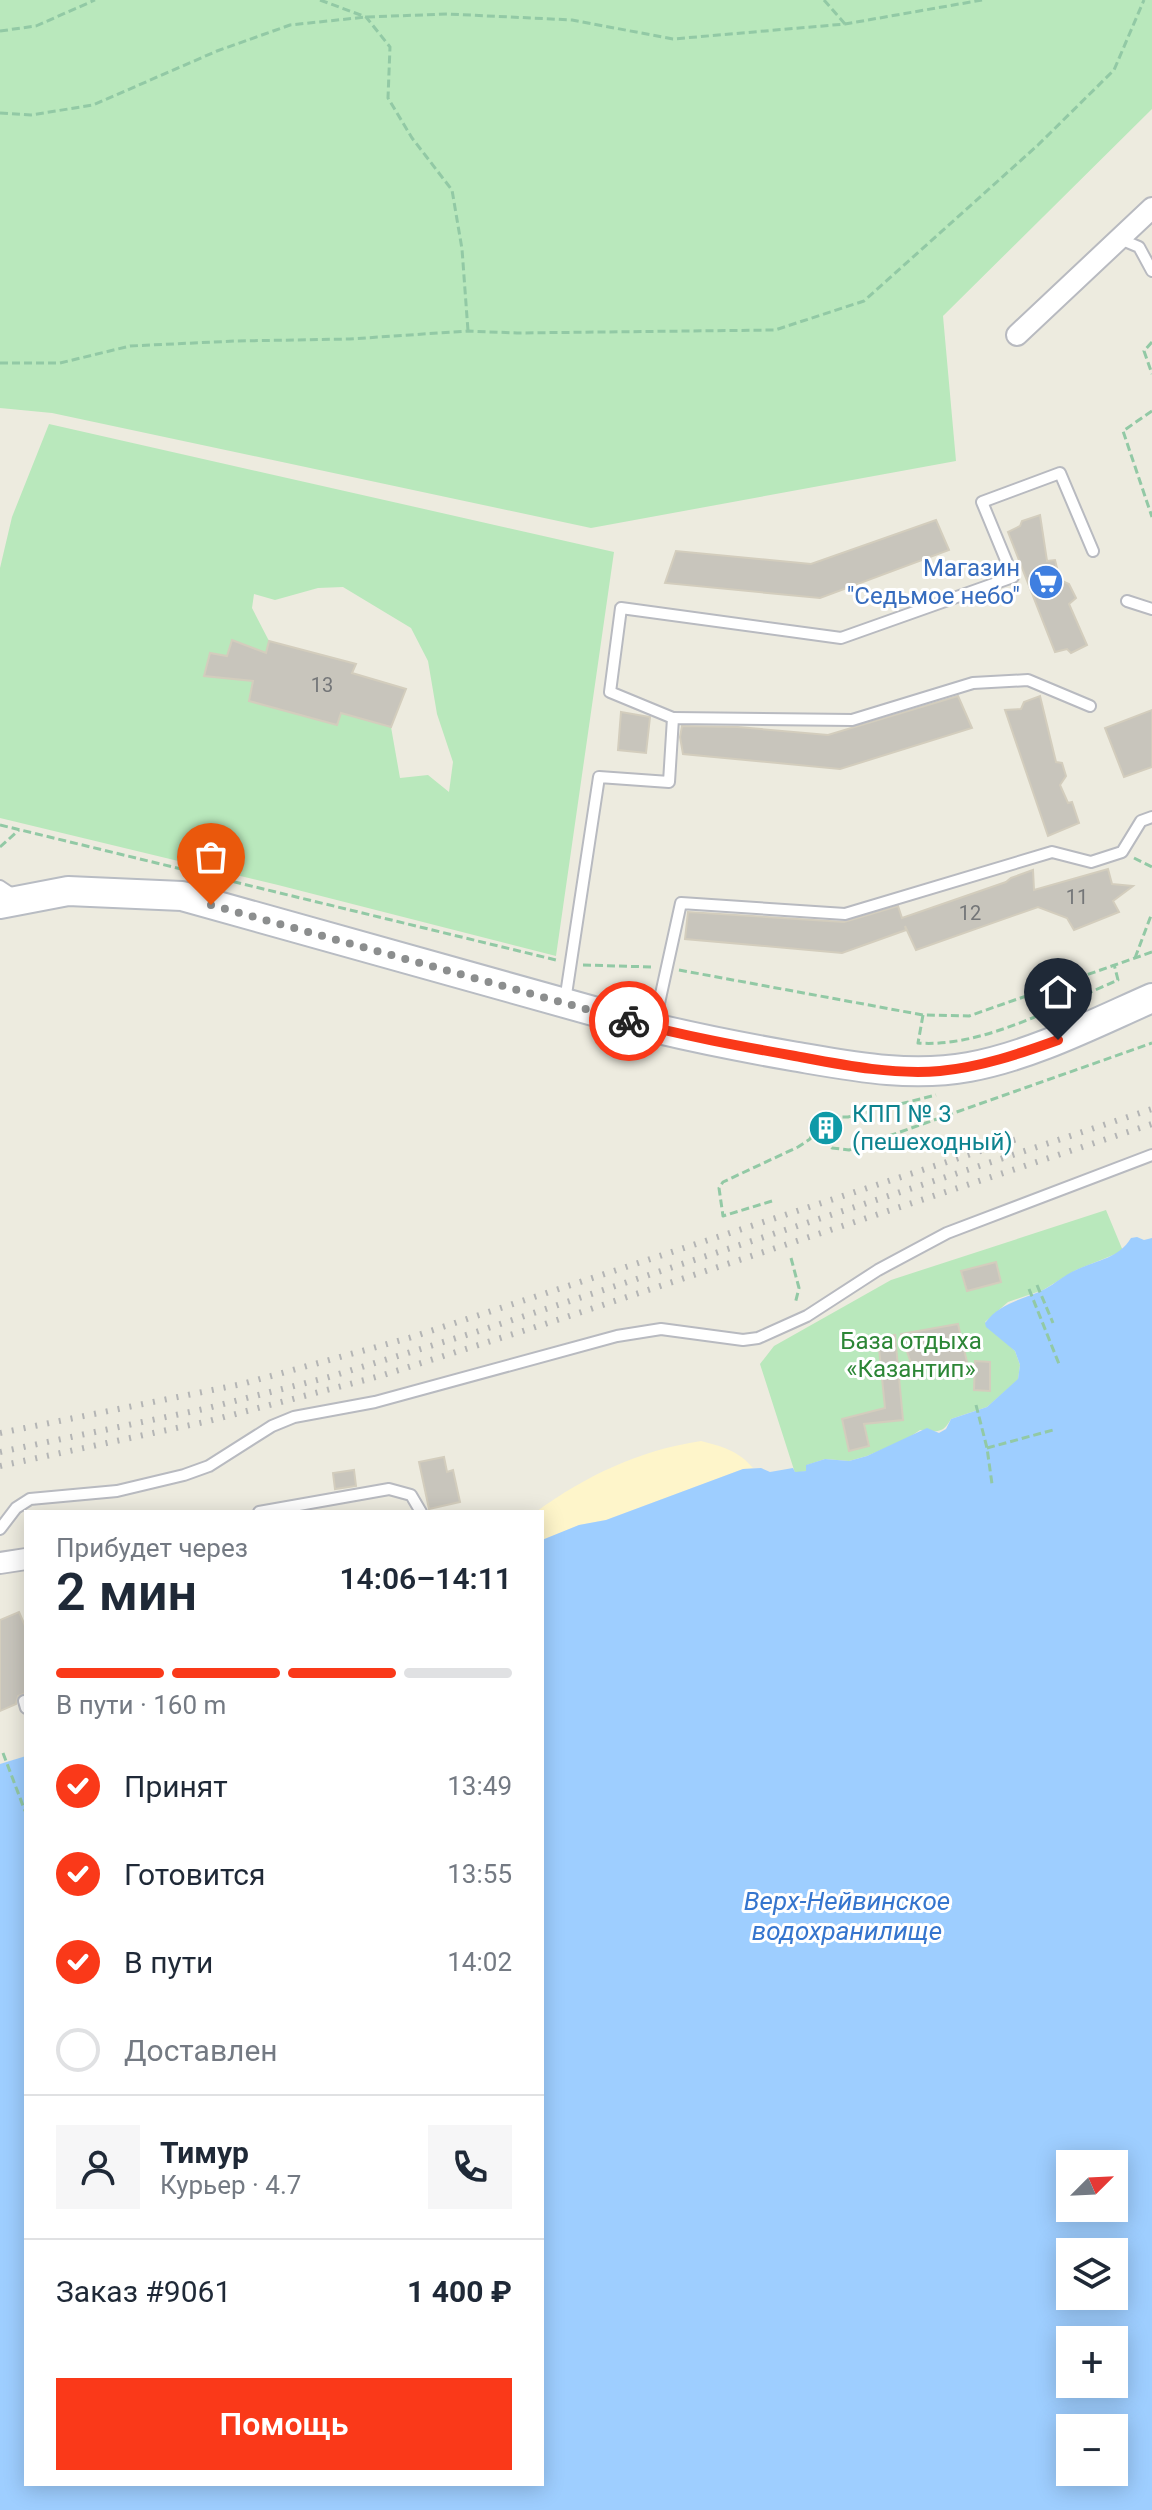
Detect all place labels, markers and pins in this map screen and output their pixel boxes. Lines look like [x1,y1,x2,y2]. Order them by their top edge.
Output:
place label: Магазин "Седьмое небо" [847,554,1020,610]
supermarket icon: Магазин "Седьмое небо" [1027,563,1065,601]
pin [177,823,245,905]
pin [1024,958,1092,1040]
place label: КПП № 3 (пешеходный) [852,1100,1013,1156]
building icon: КПП № 3 (пешеходный) [807,1109,845,1147]

